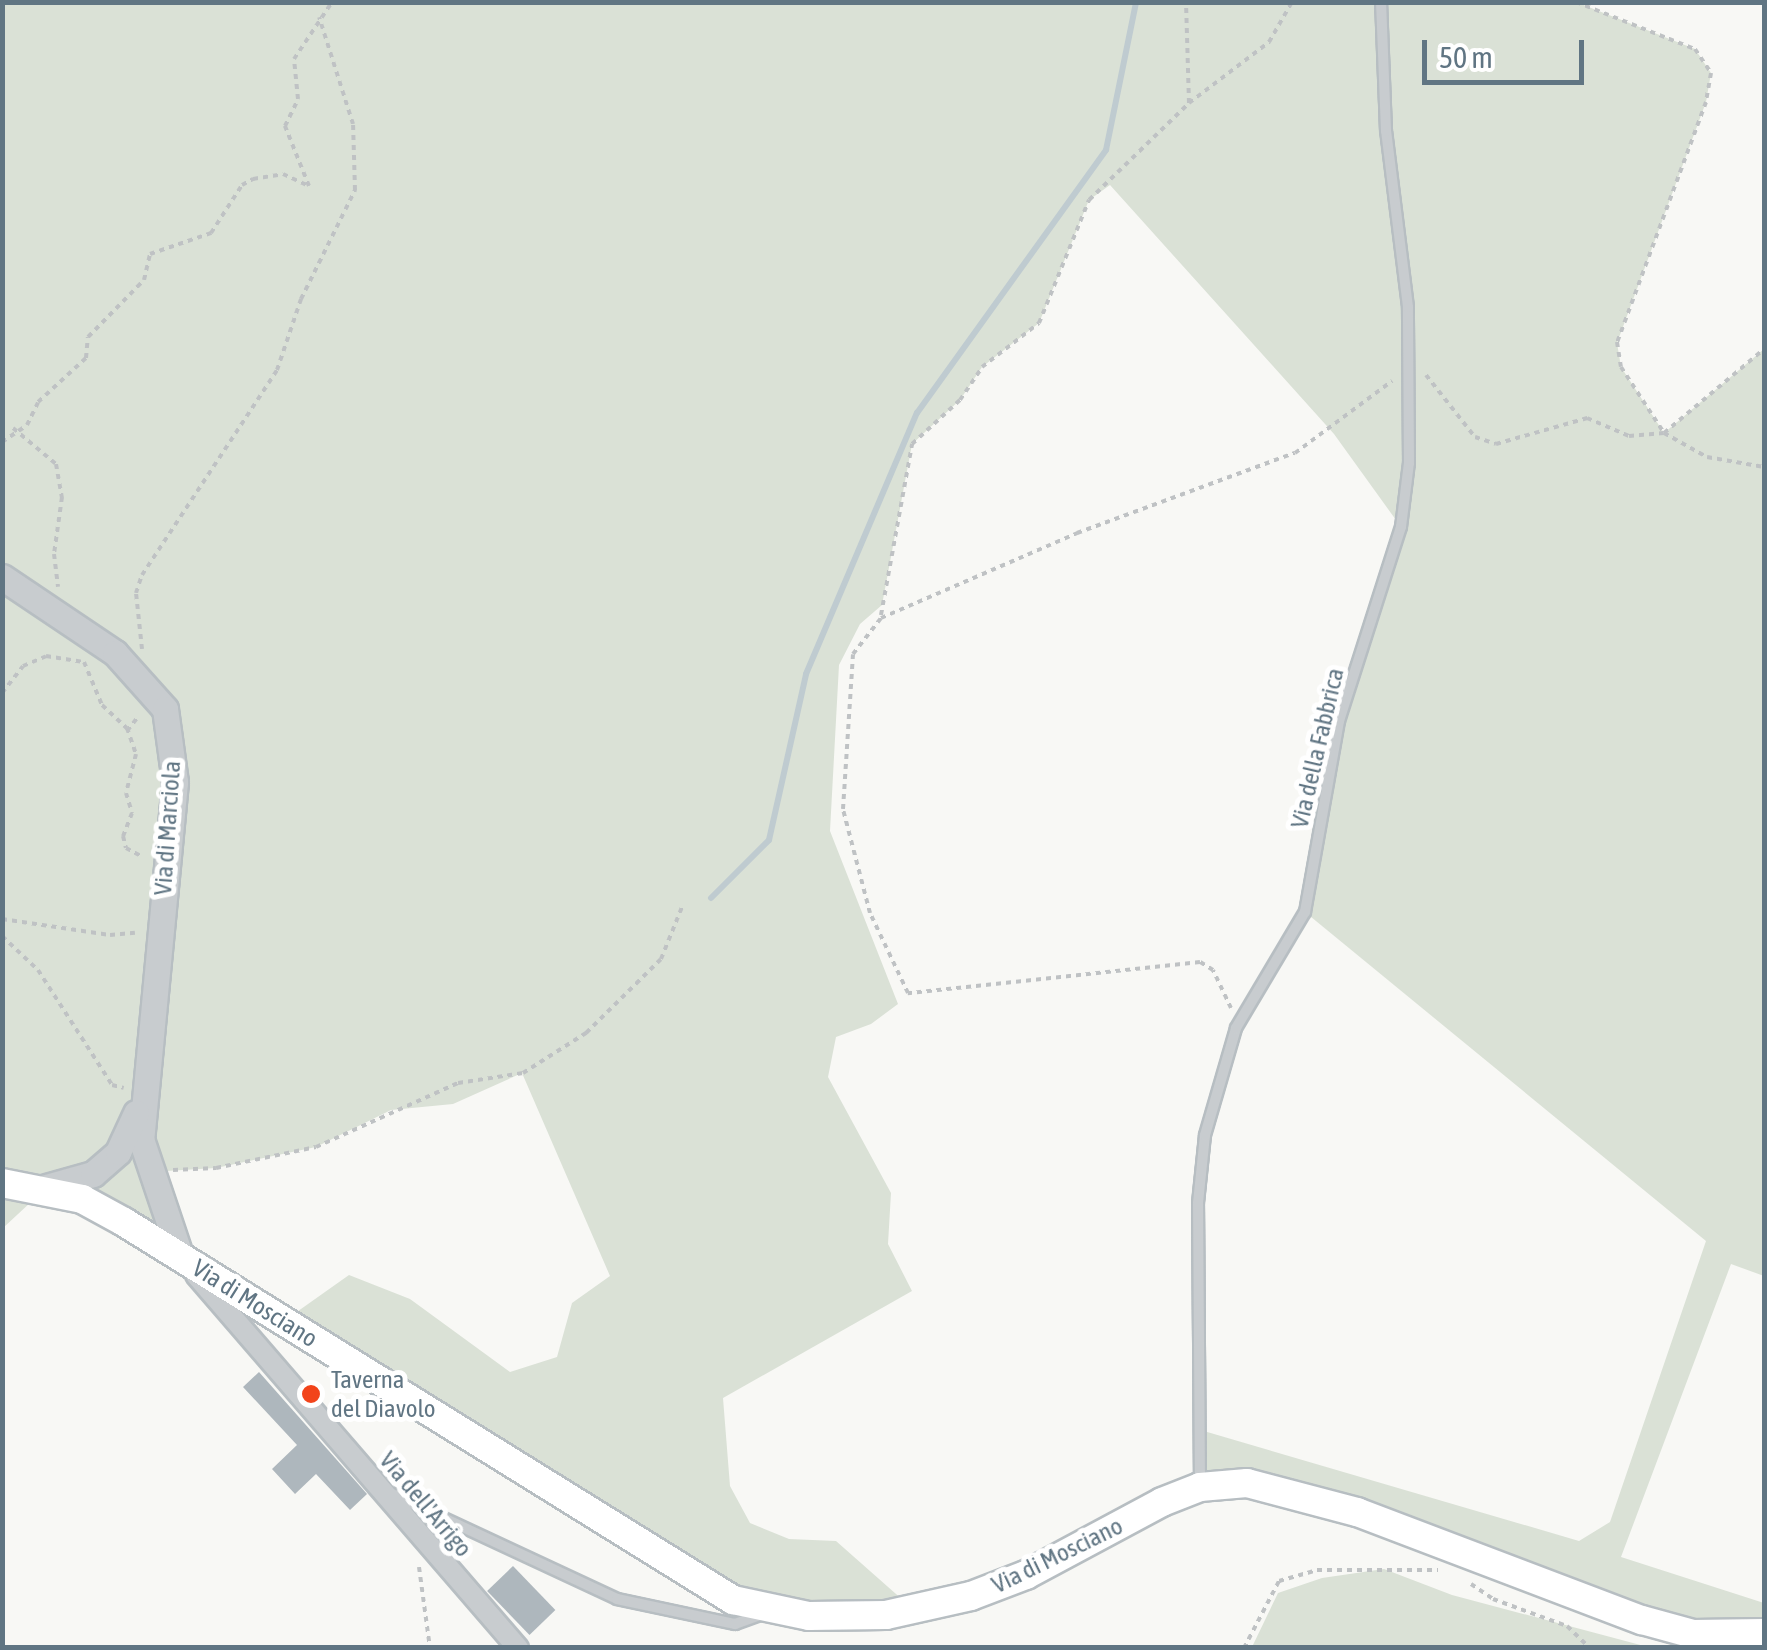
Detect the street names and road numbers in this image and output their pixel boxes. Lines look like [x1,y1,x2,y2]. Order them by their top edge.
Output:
street label: Via della Fabbrica [1284,665,1350,831]
street label: Via di Marciola [147,760,187,896]
street label: Via di Mosciano [187,1253,323,1353]
street label: Via dell'Arrigo [373,1445,479,1563]
street label: Via di Mosciano [987,1510,1127,1600]

